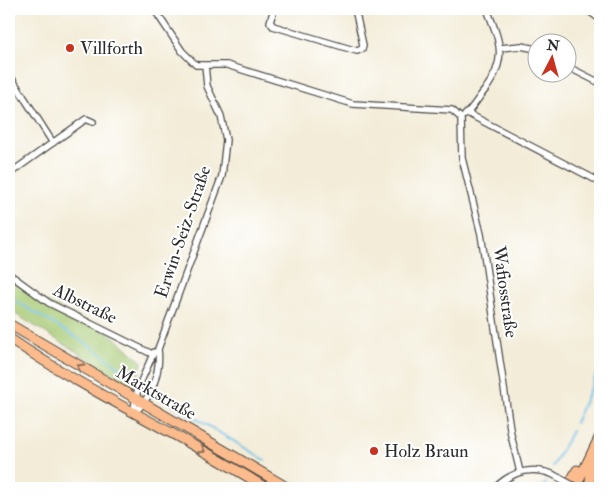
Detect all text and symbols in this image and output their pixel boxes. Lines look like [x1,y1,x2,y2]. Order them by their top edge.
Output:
north arrow [526,32,576,82]
text: N [545,36,561,55]
place label: Villforth [80,37,144,60]
marker: Villforth [64,42,76,54]
street label: Erwin-Seiz-Straße [150,162,217,301]
street label: Wafiosstraße [487,244,523,340]
street label: Albstraße [48,278,121,329]
street label: Marktstraße [112,361,201,425]
one-way arrow [77,364,86,374]
place label: Holz Braun [384,440,469,463]
one-way arrow [197,444,206,454]
marker: Holz Braun [368,445,380,457]

